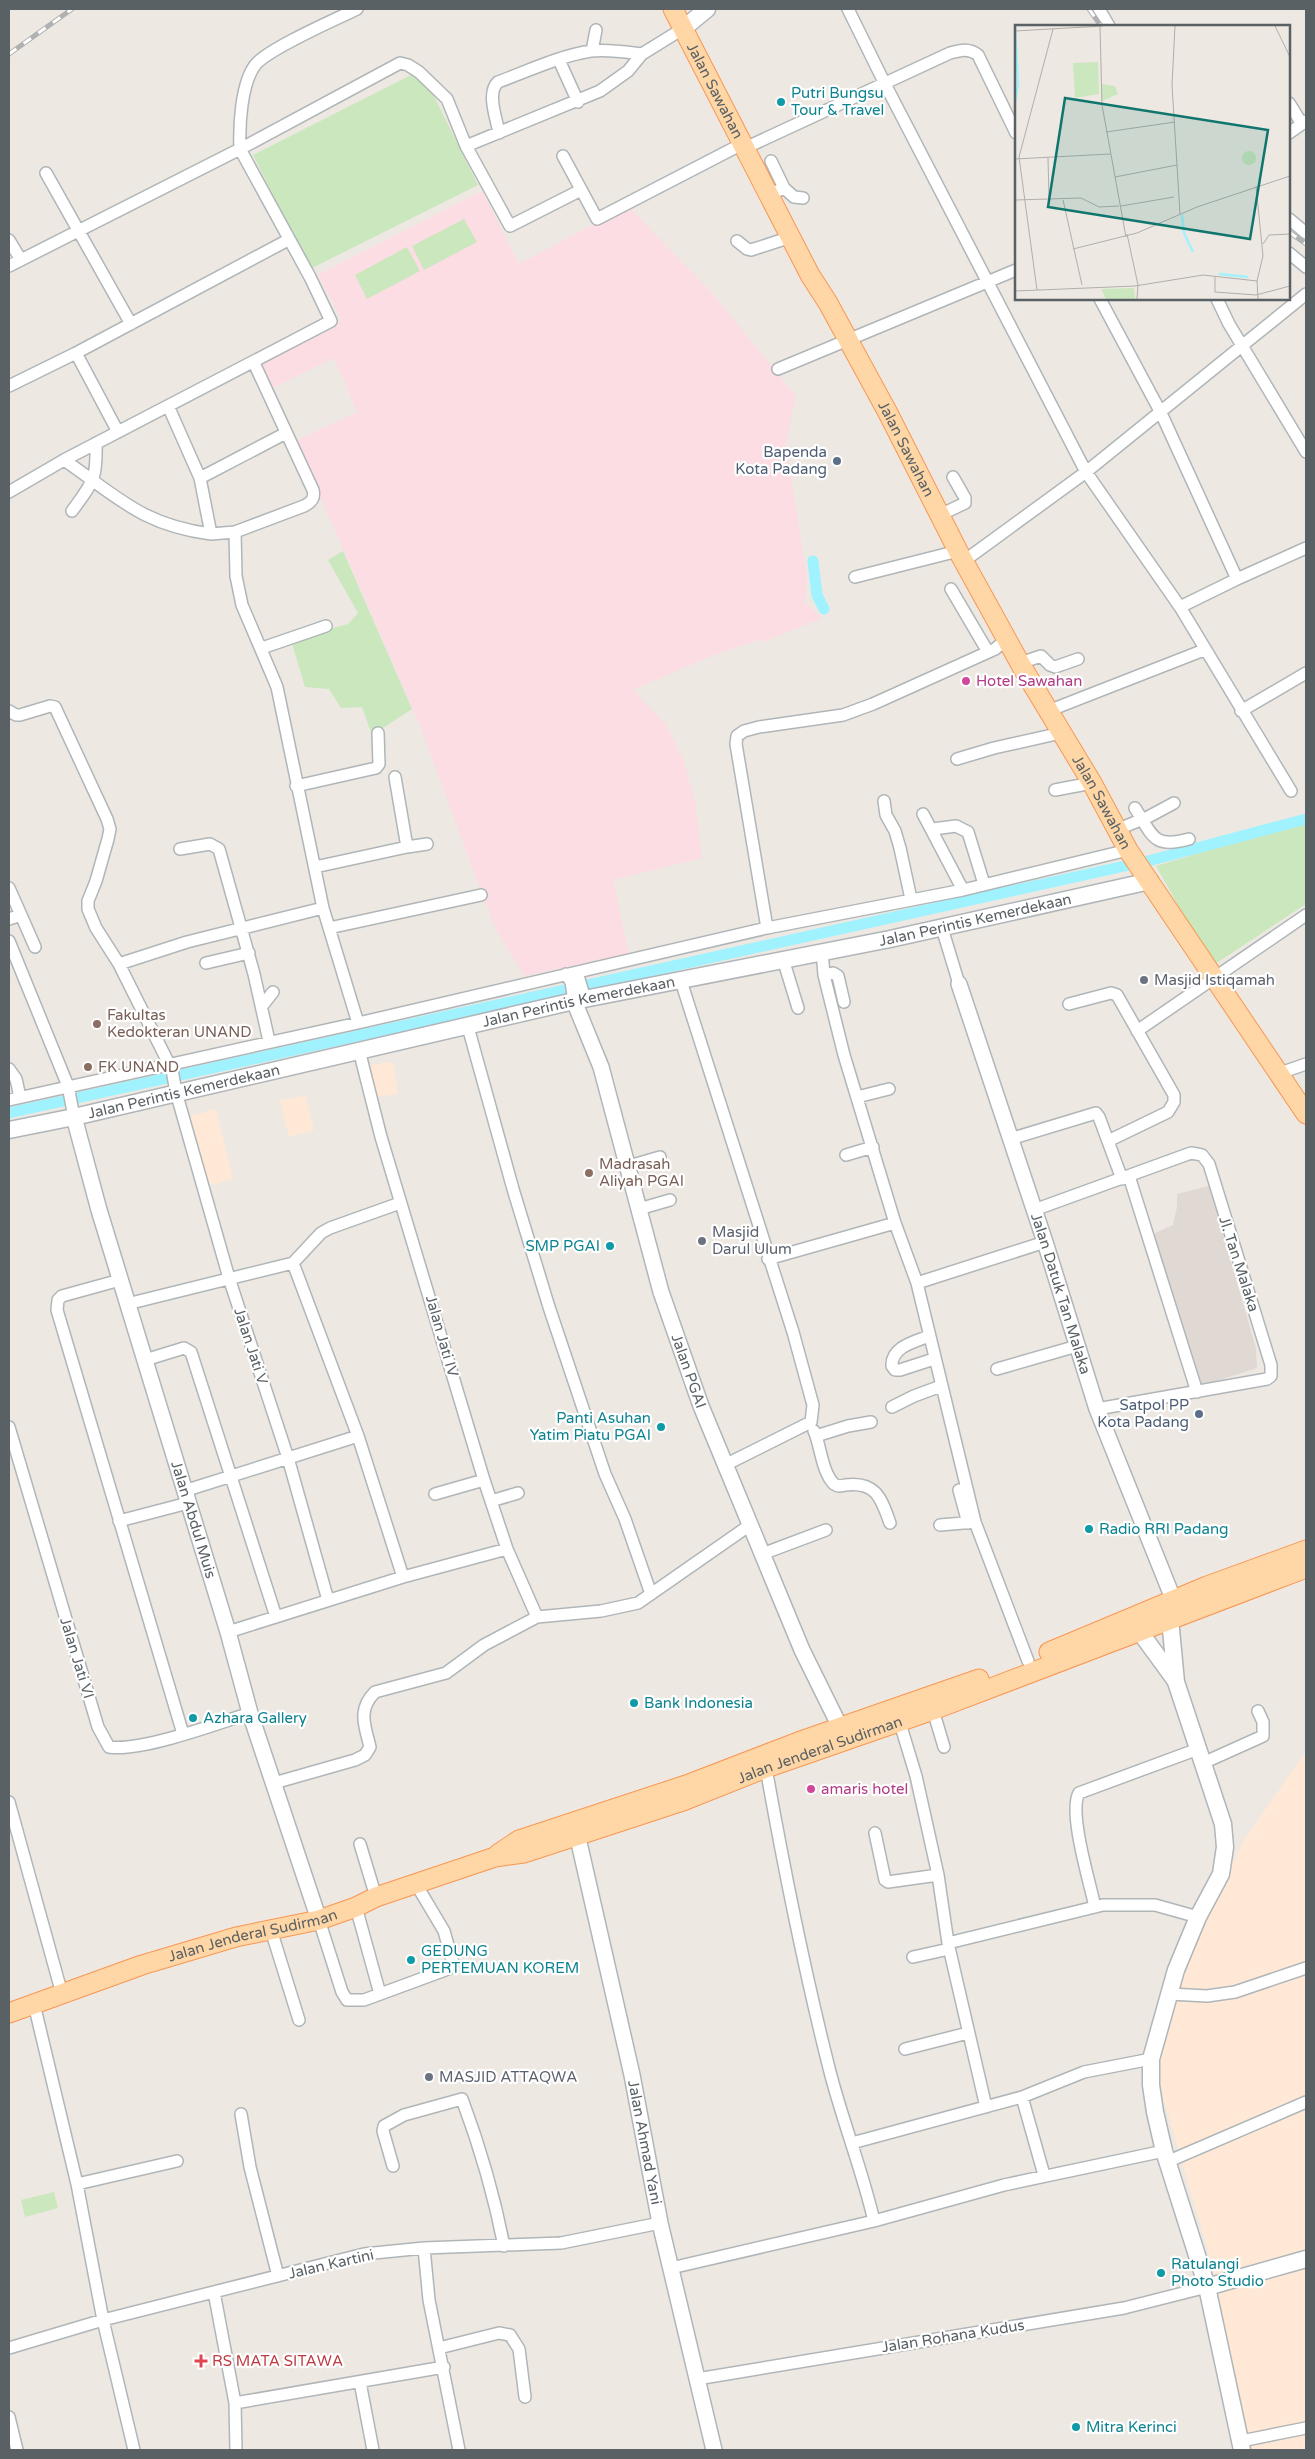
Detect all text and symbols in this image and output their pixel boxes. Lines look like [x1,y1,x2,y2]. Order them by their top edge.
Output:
inset map [1015,25,1290,300]
street label: Jalan Sawahan [683,40,747,142]
place label: Putri Bungsu Tour & Travel [791,84,884,119]
marker: Putri Bungsu Tour & Travel [775,96,787,108]
street label: Jalan Sawahan [874,398,938,500]
place label: Bapenda Kota Padang [735,443,827,478]
marker: Bapenda Kota Padang [831,455,843,467]
place label: Hotel Sawahan [976,672,1082,690]
marker: Hotel Sawahan [960,675,972,687]
street label: Jalan Sawahan [1068,752,1135,853]
street label: Jalan Perintis Kemerdekaan [878,890,1073,950]
place label: Masjid Istiqamah [1154,971,1275,989]
street label: Jalan Perintis Kemerdekaan [481,972,676,1031]
marker: Masjid Istiqamah [1138,974,1150,986]
place label: Fakultas Kedokteran UNAND [107,1006,252,1041]
marker: Fakultas Kedokteran UNAND [91,1018,103,1030]
place label: FK UNAND [98,1058,179,1076]
marker: FK UNAND [82,1061,94,1073]
street label: Jalan Perintis Kemerdekaan [86,1061,282,1122]
place label: Madrasah Aliyah PGAI [599,1155,684,1190]
marker: Madrasah Aliyah PGAI [583,1167,595,1179]
street label: Jalan Datuk Tan Malaka [1027,1211,1095,1377]
street label: Jl. Tan Malaka [1215,1214,1263,1314]
place label: Masjid Darul Ulum [712,1223,792,1258]
marker: Masjid Darul Ulum [696,1235,708,1247]
place label: SMP PGAI [525,1237,600,1255]
marker: SMP PGAI [604,1240,616,1252]
street label: Jalan Jati IV [422,1293,462,1379]
street label: Jalan Jati V [230,1305,272,1387]
street label: Jalan PGAI [667,1332,710,1411]
place label: Satpol PP Kota Padang [1097,1396,1189,1431]
marker: Satpol PP Kota Padang [1193,1408,1205,1420]
place label: Panti Asuhan Yatim Piatu PGAI [530,1409,651,1444]
marker: Panti Asuhan Yatim Piatu PGAI [655,1421,667,1433]
street label: Jalan Abdul Muis [167,1459,220,1580]
place label: Radio RRI Padang [1099,1520,1228,1538]
marker: Radio RRI Padang [1083,1523,1095,1535]
street label: Jalan Jati VI [56,1615,98,1701]
place label: Bank Indonesia [644,1694,753,1712]
marker: Bank Indonesia [628,1697,640,1709]
place label: Azhara Gallery [203,1709,307,1727]
marker: Azhara Gallery [187,1712,199,1724]
street label: Jalan Jenderal Sudirman [735,1712,905,1787]
place label: amaris hotel [821,1780,908,1798]
marker: amaris hotel [805,1783,817,1795]
street label: Jalan Jenderal Sudirman [166,1905,340,1966]
place label: GEDUNG PERTEMUAN KOREM [421,1942,579,1977]
marker: GEDUNG PERTEMUAN KOREM [405,1954,417,1966]
place label: MASJID ATTAQWA [439,2068,577,2086]
marker: MASJID ATTAQWA [423,2071,435,2083]
street label: Jalan Ahmad Yani [624,2079,665,2206]
street label: Jalan Kartini [286,2245,376,2283]
place label: Ratulangi Photo Studio [1171,2255,1264,2290]
marker: Ratulangi Photo Studio [1155,2267,1167,2279]
street label: Jalan Rohana Kudus [880,2316,1026,2356]
place label: RS MATA SITAWA [212,2352,343,2370]
marker: RS MATA SITAWA [194,2354,208,2368]
place label: Mitra Kerinci [1086,2418,1177,2436]
marker: Mitra Kerinci [1070,2421,1082,2433]

